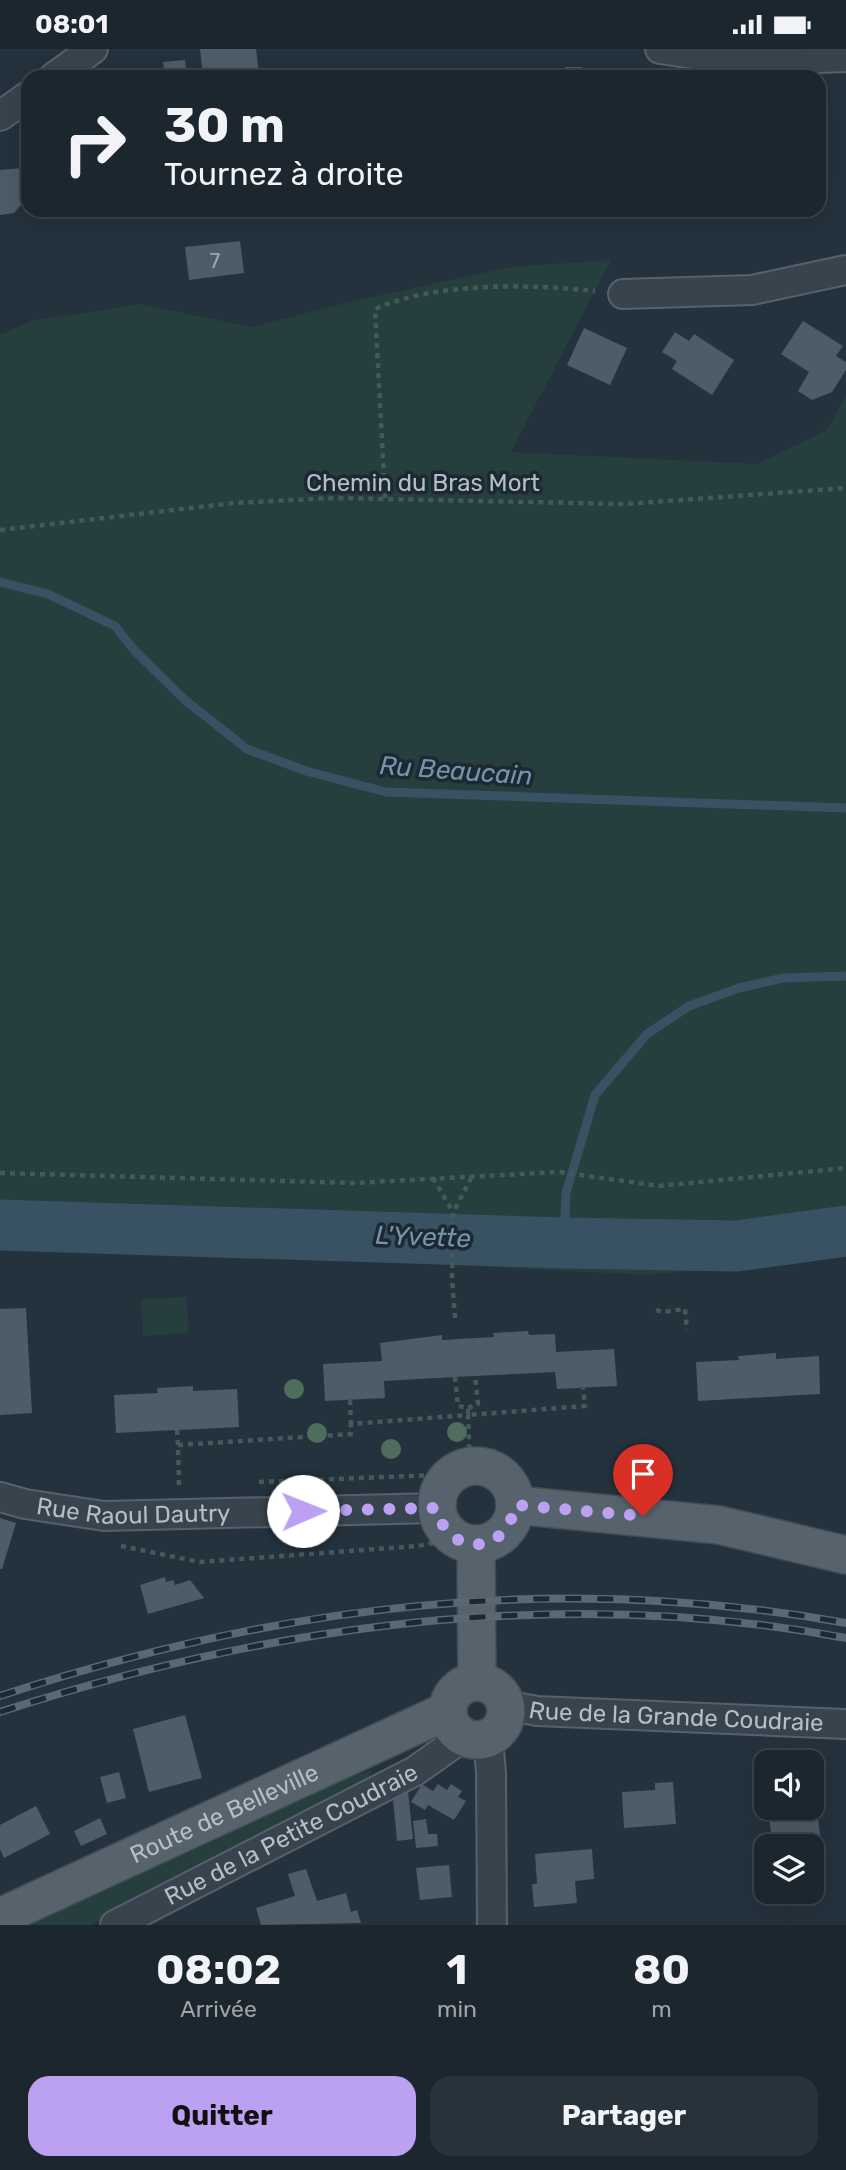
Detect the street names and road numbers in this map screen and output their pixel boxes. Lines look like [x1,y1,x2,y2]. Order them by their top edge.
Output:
street label: Chemin du Bras Mort [306,469,540,497]
street label: Rue Raoul Dautry [35,1492,231,1530]
street label: Rue de la Grande Coudraie [527,1696,824,1737]
street label: Route de Belleville [126,1758,323,1869]
street label: Rue de la Petite Coudraie [160,1758,422,1911]

